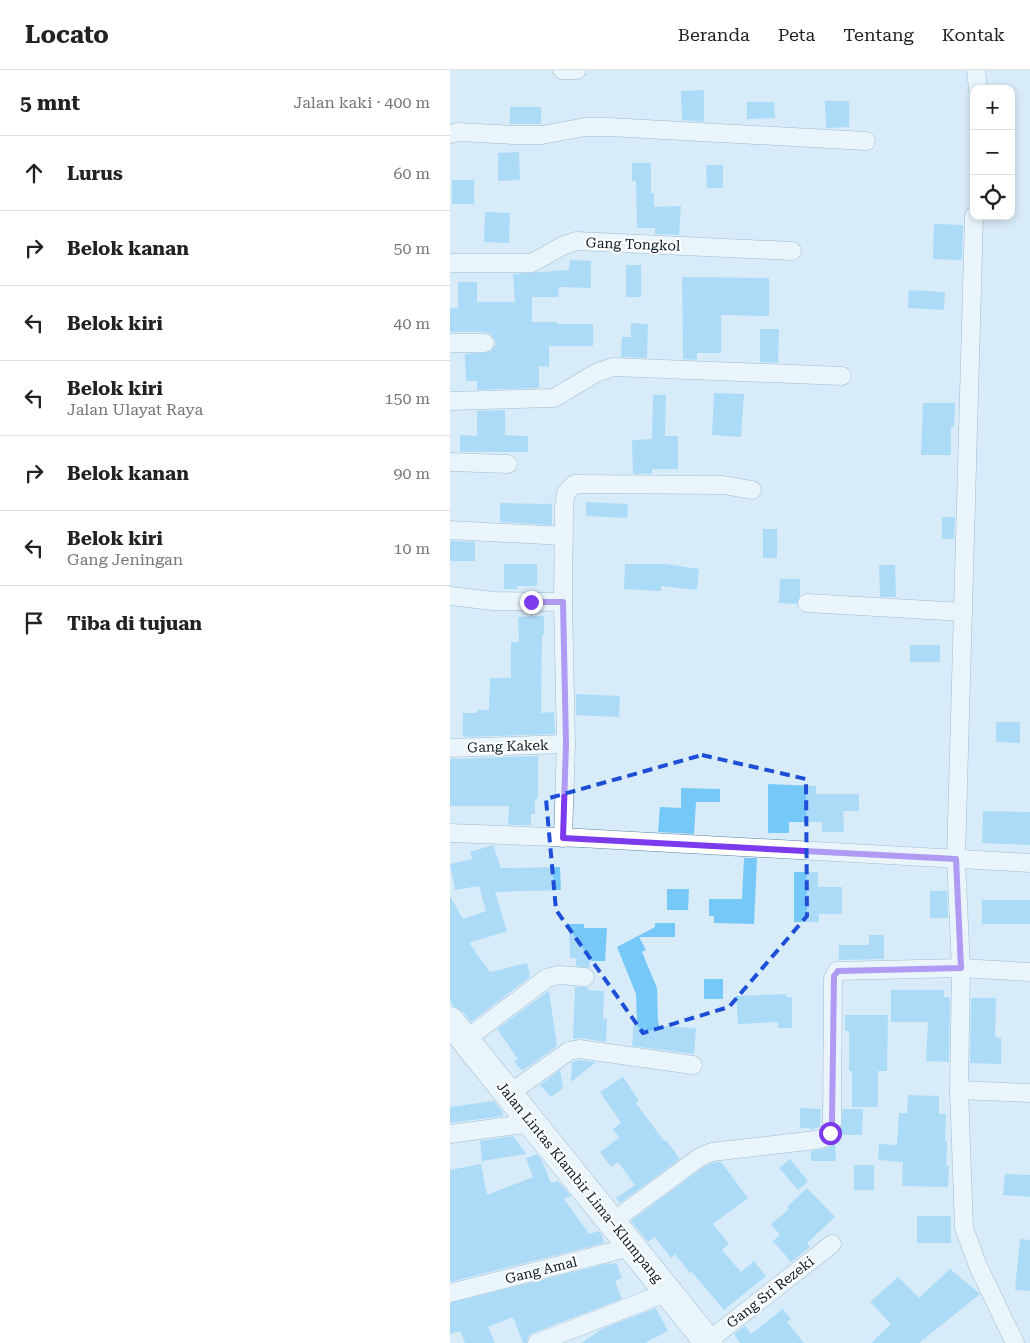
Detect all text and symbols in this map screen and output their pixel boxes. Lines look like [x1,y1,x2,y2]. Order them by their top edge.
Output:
text: Locato [25,21,109,49]
text: Beranda [678,24,750,45]
text: Peta [778,24,815,45]
text: Tentang [843,24,914,45]
text: Kontak [942,24,1005,45]
map controls [970,85,1015,220]
button: + [970,85,1015,130]
text: 5 mnt [20,91,80,115]
text: Jalan kaki · 400 m [294,93,430,112]
button: − [970,130,1015,175]
icon: ahead [20,159,48,187]
text: Lurus [67,162,123,185]
text: 60 m [393,164,430,183]
button: locate [970,175,1015,220]
icon: right [20,234,48,262]
street label: Gang Tongkol [585,234,681,254]
text: Belok kanan [67,237,189,260]
text: 50 m [393,239,430,258]
icon: left [20,309,48,337]
text: Belok kiri [67,312,163,335]
text: 40 m [393,314,430,333]
text: Belok kiri [67,377,163,400]
icon: left [20,384,48,412]
text: 150 m [384,389,430,408]
text: Jalan Ulayat Raya [67,400,203,419]
icon: right [20,459,48,487]
text: Belok kanan [67,462,189,485]
text: 90 m [393,464,430,483]
text: Belok kiri [67,527,163,550]
icon: left [20,534,48,562]
text: 10 m [393,539,430,558]
text: Gang Jeningan [67,550,183,569]
route end [520,591,543,614]
icon: arrive [20,609,48,637]
text: Tiba di tujuan [67,612,202,635]
street label: Gang Kakek [467,737,549,755]
street label: Jalan Lintas Klambir Lima–Klumpang [494,1078,666,1286]
route start [819,1122,842,1145]
street label: Gang Amal [503,1253,579,1287]
street label: Gang Sri Rezeki [723,1253,817,1331]

